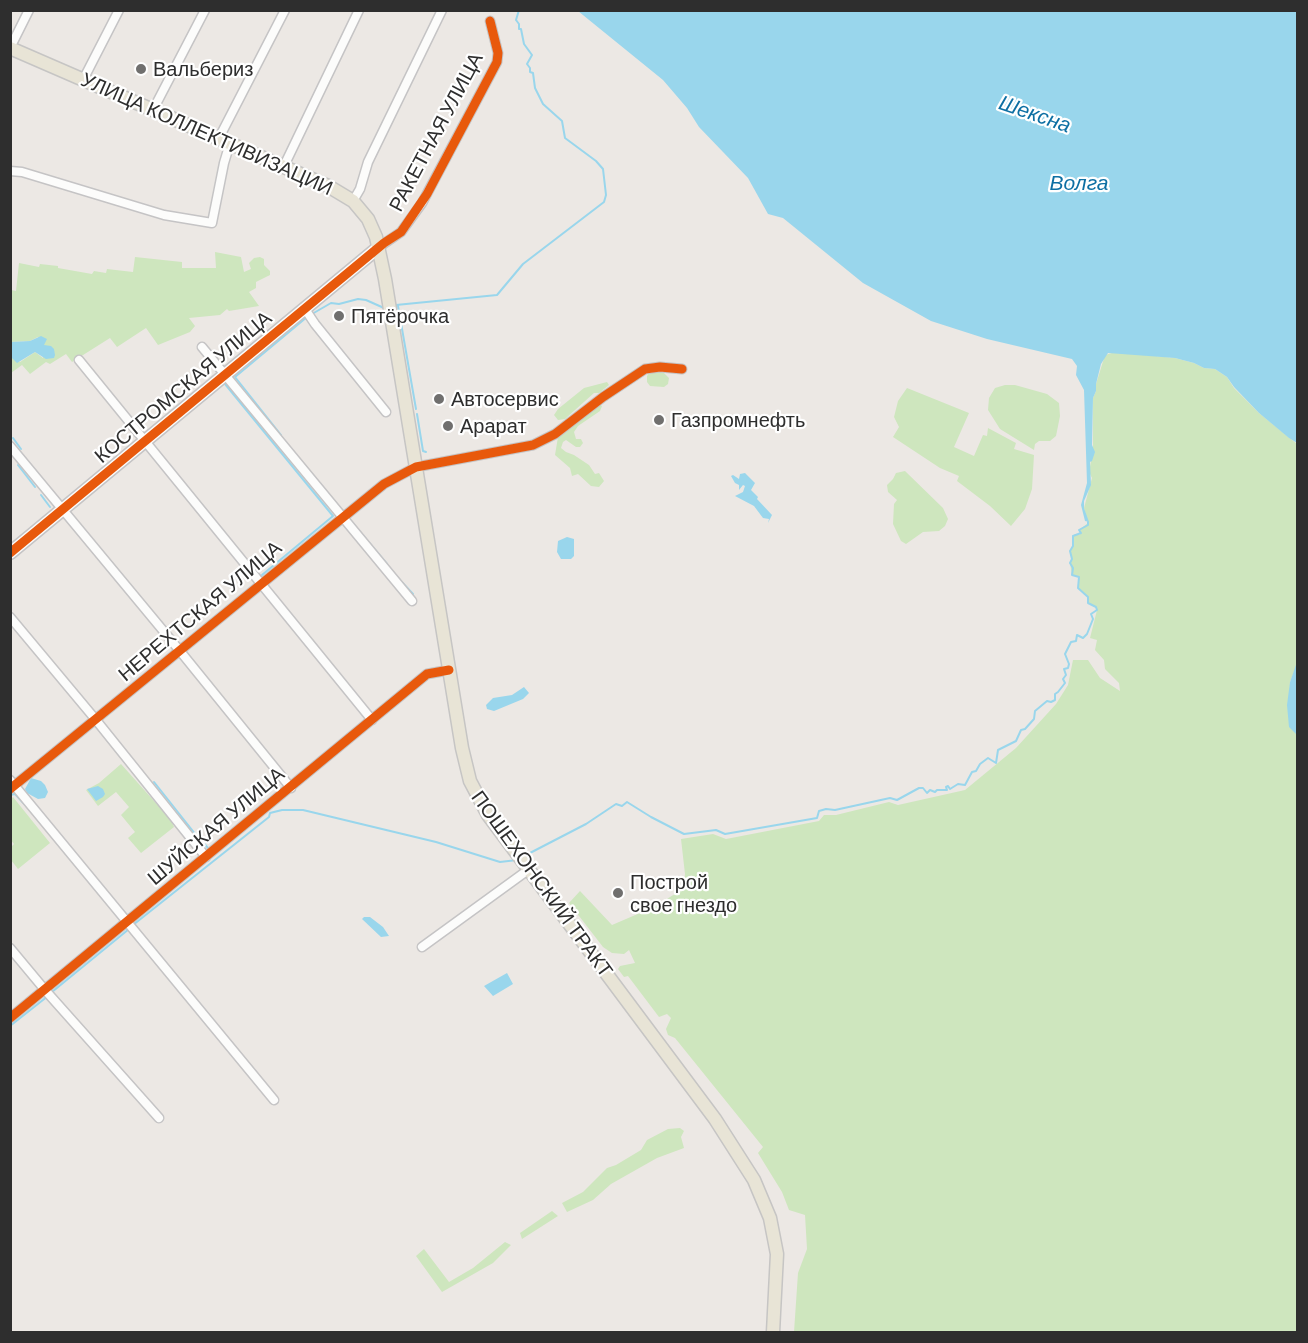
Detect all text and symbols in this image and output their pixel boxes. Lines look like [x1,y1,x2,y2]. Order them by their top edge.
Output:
street label: РАКЕТНАЯ УЛИЦА [384,48,488,216]
place label: Вальбериз [153,57,253,81]
marker: Вальбериз [134,62,148,76]
street label: УЛИЦА КОЛЛЕКТИВИЗАЦИИ [77,68,337,200]
water label: Шексна [996,90,1074,138]
water label: Волга [1050,170,1108,196]
place label: Пятёрочка [351,304,449,328]
street label: КОСТРОМСКАЯ УЛИЦА [90,306,276,468]
marker: Пятёрочка [332,309,346,323]
place label: Автосервис [451,387,559,411]
marker: Автосервис [432,392,446,406]
place label: Газпромнефть [671,408,805,432]
marker: Газпромнефть [652,413,666,427]
place label: Арарат [460,414,527,438]
marker: Арарат [441,419,455,433]
street label: НЕРЕХТСКАЯ УЛИЦА [114,536,286,686]
street label: ШУЙСКАЯ УЛИЦА [143,762,289,890]
street label: ПОШЕХОНСКИЙ ТРАКТ [466,786,618,982]
place label: Построй свое гнездо [630,870,737,917]
marker: Построй свое гнездо [611,886,625,900]

